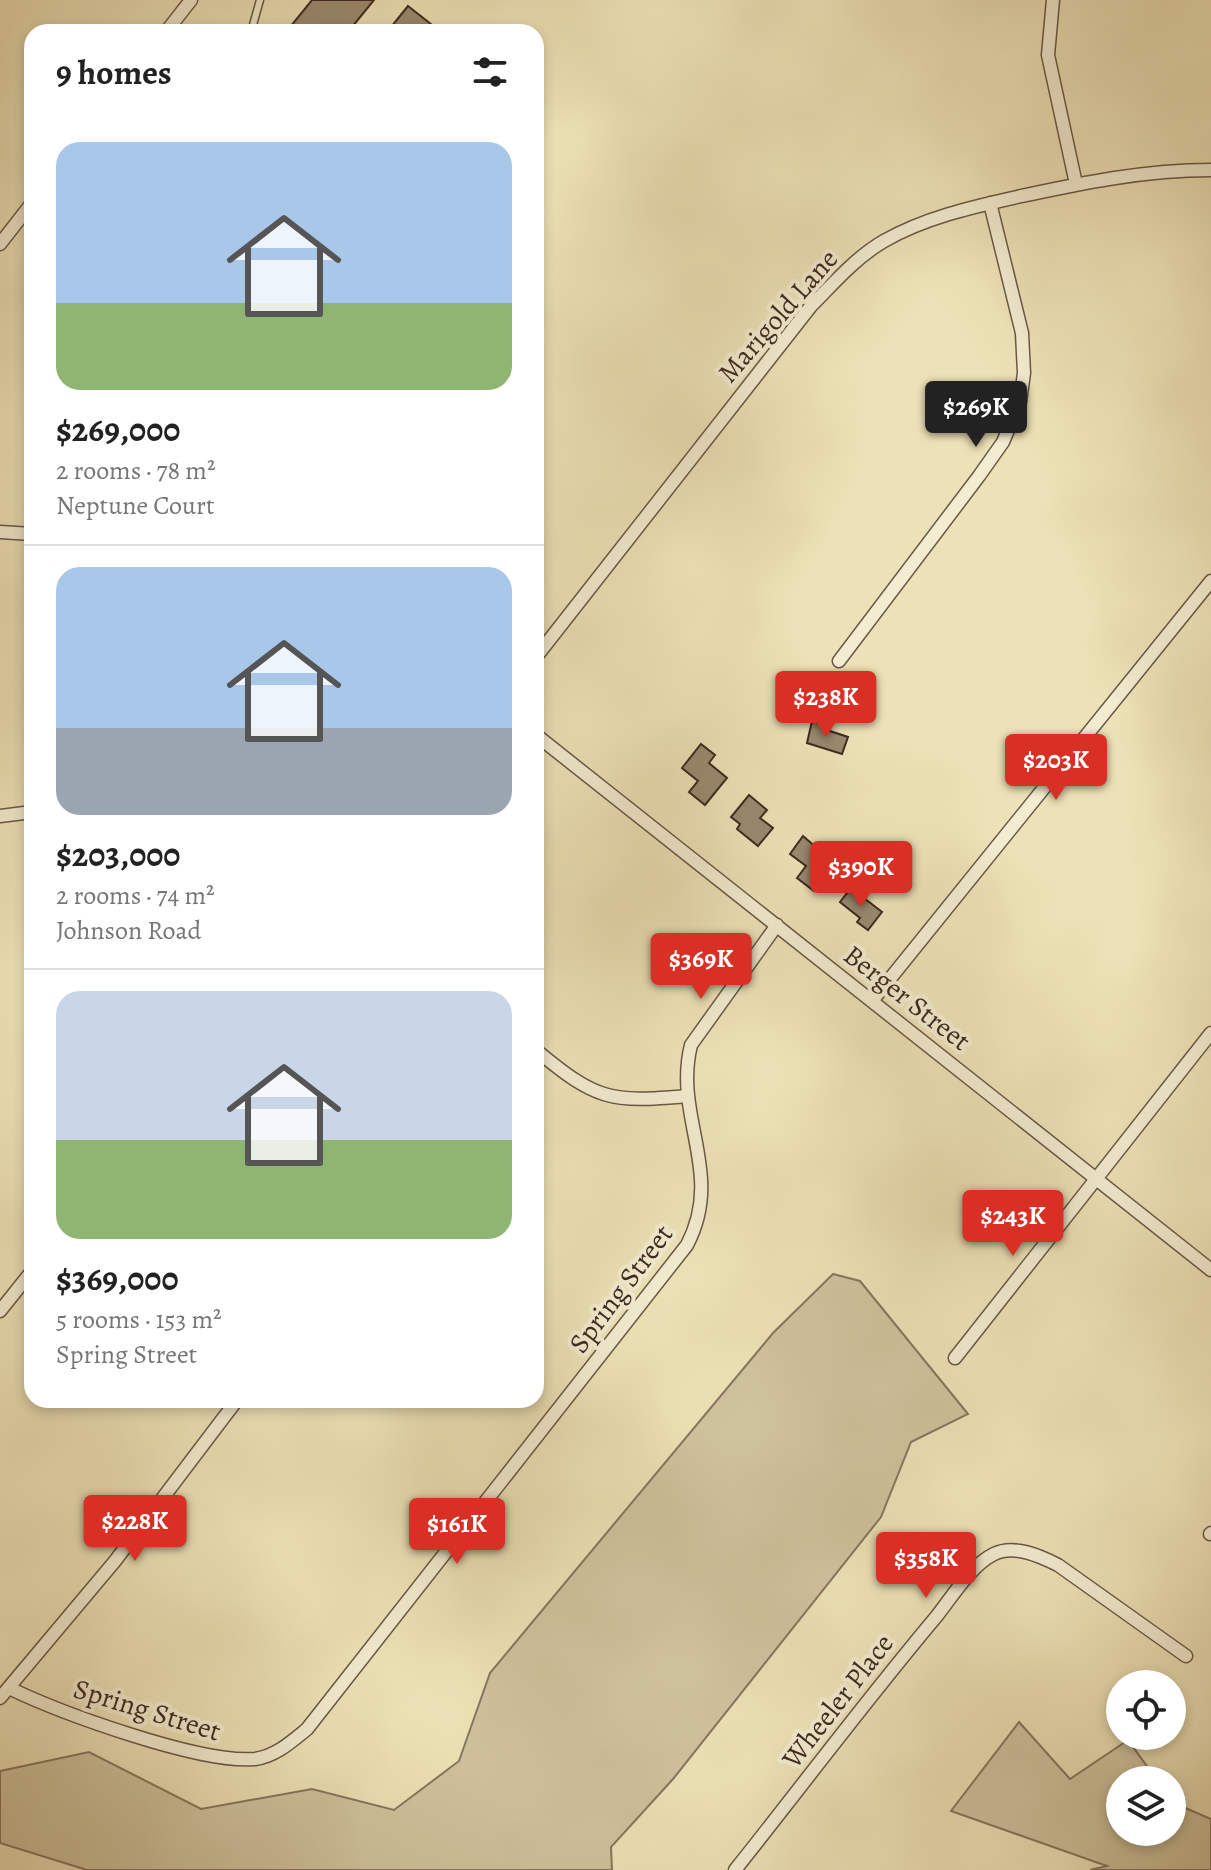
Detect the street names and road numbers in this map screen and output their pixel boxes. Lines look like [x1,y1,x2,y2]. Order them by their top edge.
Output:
street label: Marigold Lane [709,241,847,391]
street label: Berger Street [836,936,978,1060]
street label: Spring Street [560,1217,682,1361]
street label: Wheeler Place [773,1626,902,1777]
street label: Spring Street [69,1670,225,1750]

